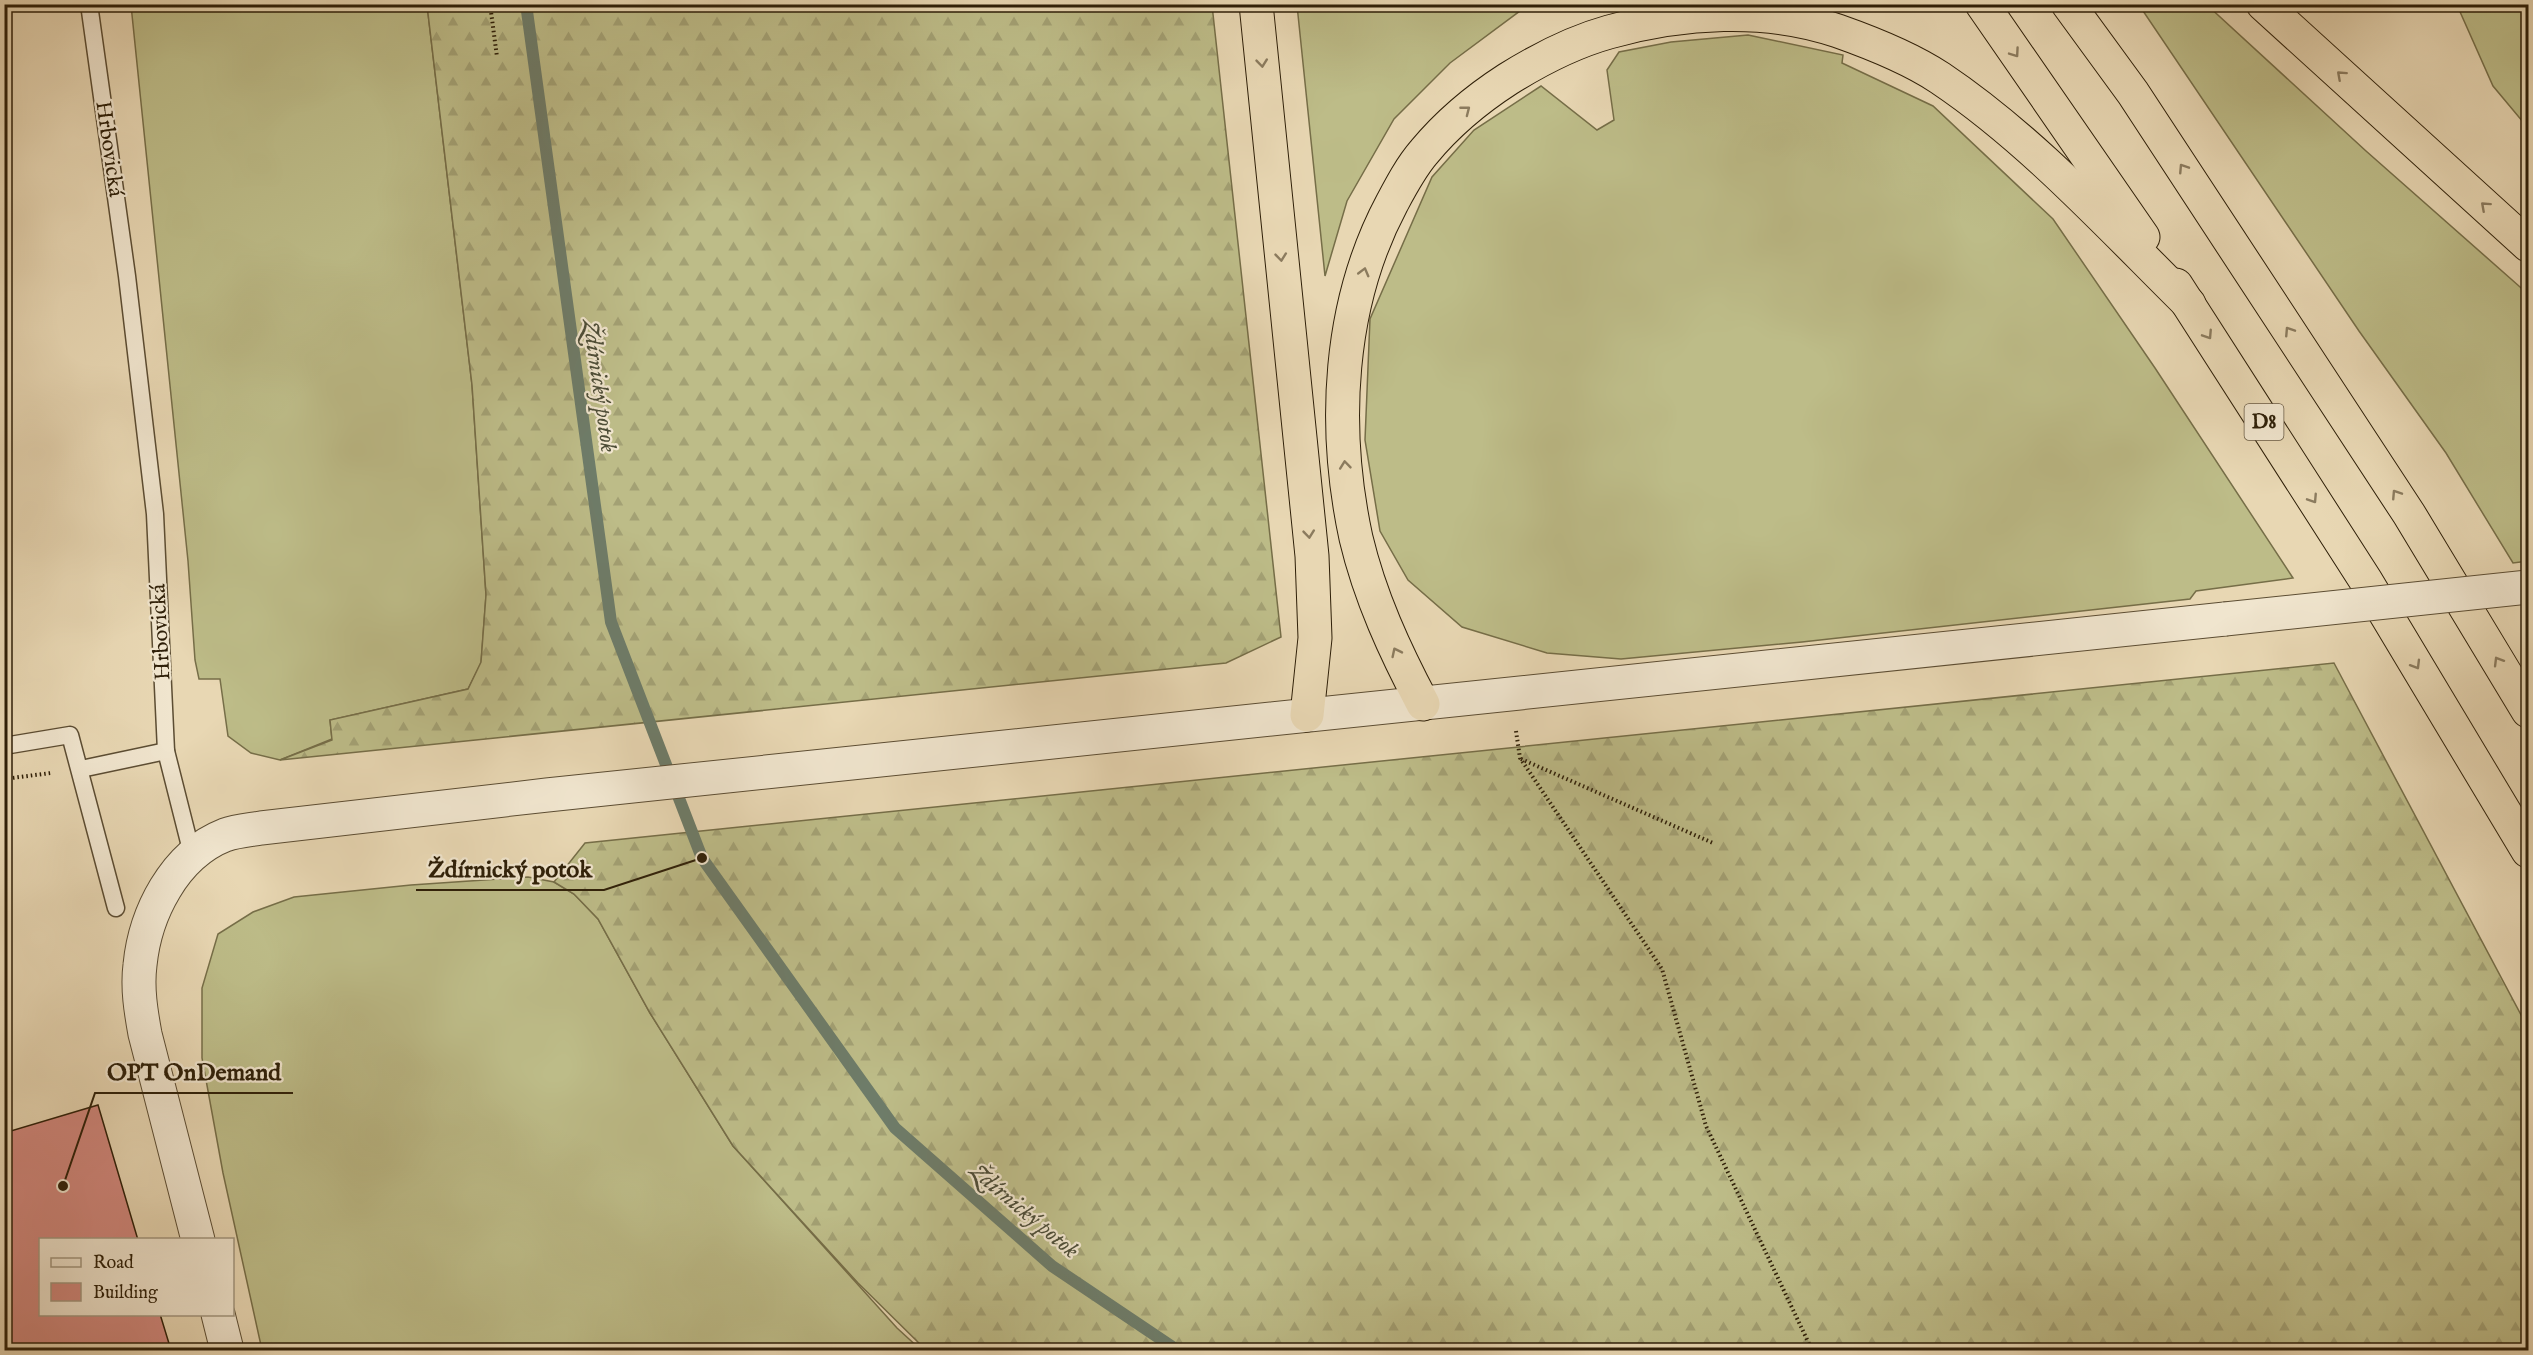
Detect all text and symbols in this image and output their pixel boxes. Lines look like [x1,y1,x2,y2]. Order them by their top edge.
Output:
one-way arrow [2008,46,2019,57]
one-way arrow [1255,58,1268,67]
one-way arrow [2337,71,2347,82]
street label: Hrbovická [88,99,130,199]
one-way arrow [1460,106,1471,117]
one-way arrow [2178,164,2190,174]
one-way arrow [2481,202,2492,213]
one-way arrow [1274,252,1287,261]
one-way arrow [1356,267,1369,277]
water label: Ždírnický potok [574,316,624,455]
one-way arrow [2285,327,2297,337]
one-way arrow [2201,329,2213,339]
road number: D8 [2244,404,2284,440]
one-way arrow [1339,460,1352,469]
one-way arrow [2392,490,2403,501]
one-way arrow [2306,493,2318,503]
one-way arrow [1302,530,1315,539]
street label: Hrbovická [144,583,178,681]
one-way arrow [1392,647,1403,658]
one-way arrow [2494,657,2506,667]
one-way arrow [2409,659,2421,669]
callout: Ždírnický potok [416,848,604,890]
text: Ždírnický potok [428,855,593,886]
callout: OPT OnDemand [95,1051,293,1093]
text: OPT OnDemand [107,1058,282,1089]
water label: Ždírnický potok [961,1155,1085,1266]
legend [39,1238,234,1316]
text: Road [93,1252,134,1275]
text: Building [93,1282,158,1305]

